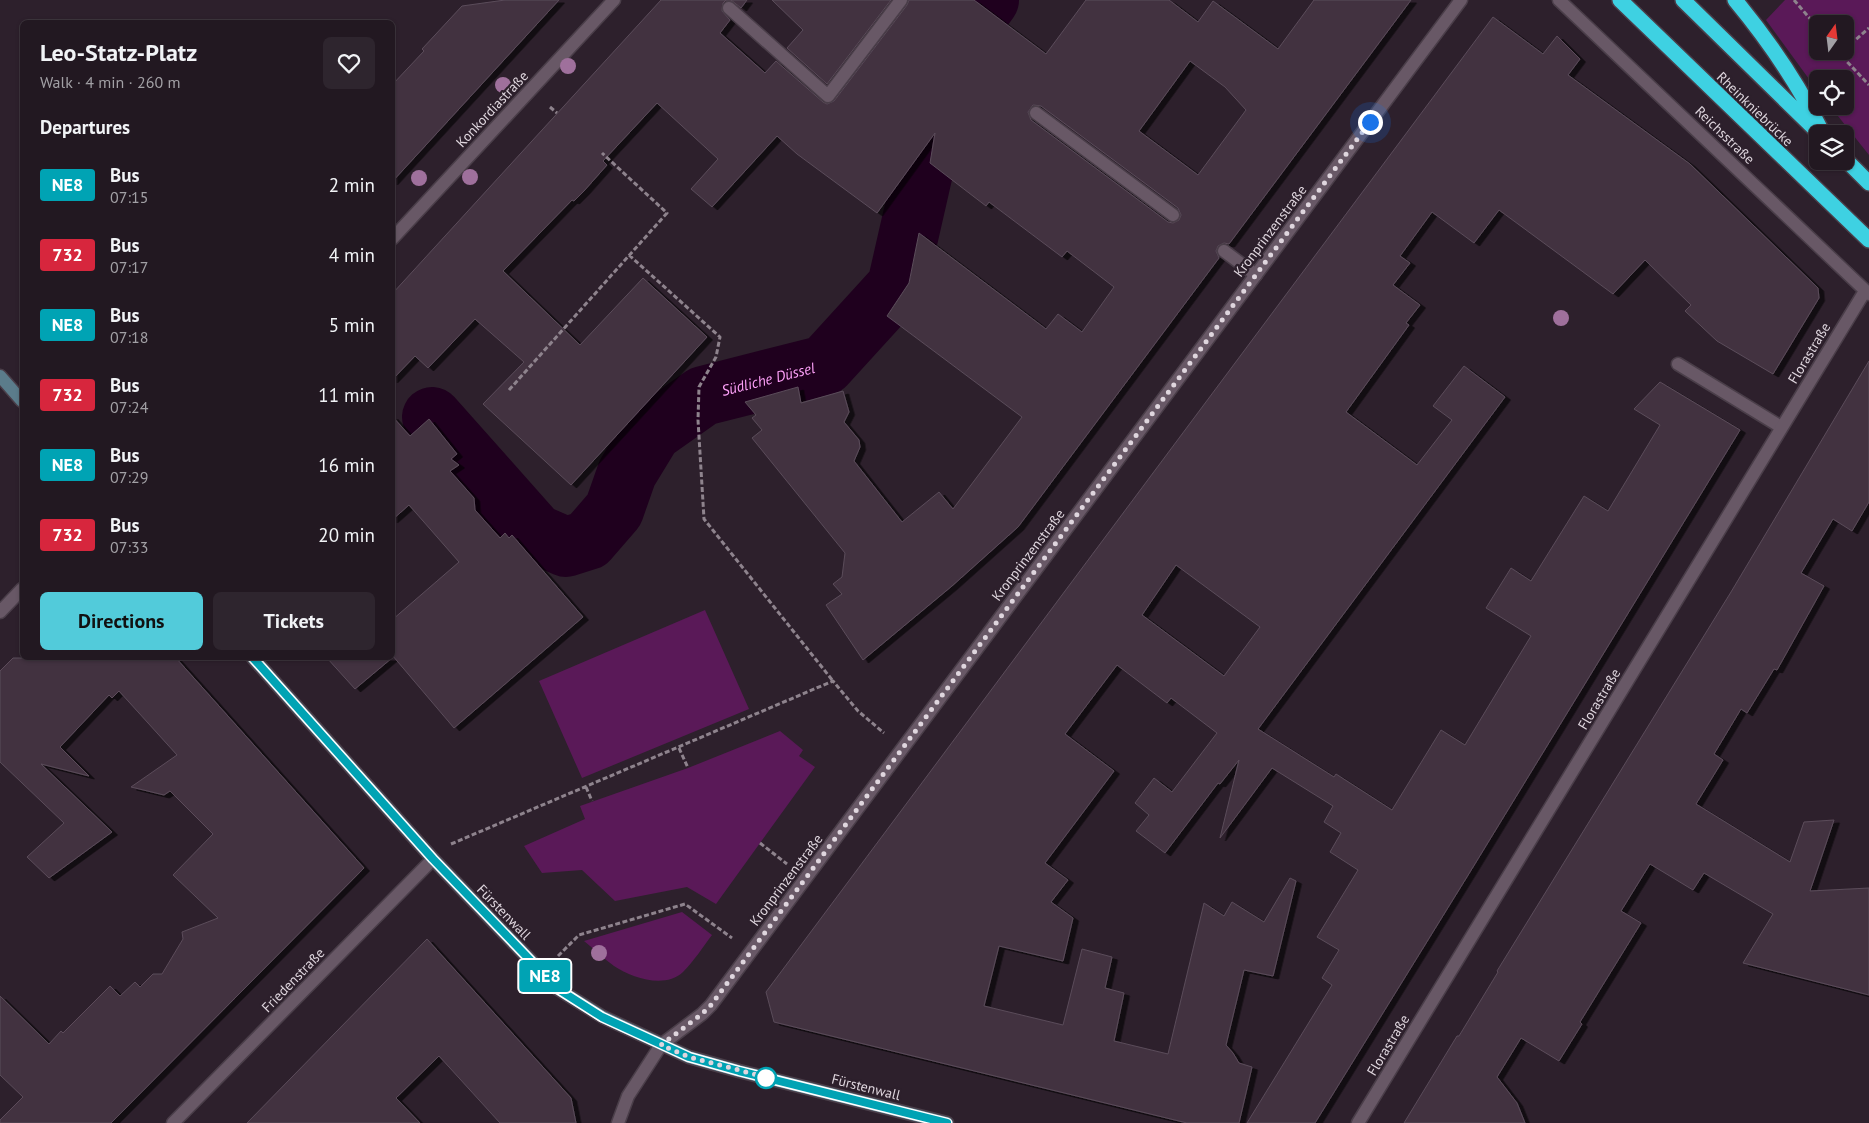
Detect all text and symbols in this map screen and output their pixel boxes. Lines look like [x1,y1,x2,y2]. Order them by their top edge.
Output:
north arrow [1809,15,1854,60]
map controls [1809,15,1854,170]
text: Leo-Statz-Platz [40,37,197,68]
button: heart [323,37,375,89]
street label: Konkordiastraße [452,67,532,151]
street label: Rheinkniebrücke [1713,68,1797,150]
button: locate [1809,70,1854,115]
text: Walk · 4 min · 260 m [40,72,180,92]
street label: Reichsstraße [1691,102,1759,168]
your location [1358,110,1383,135]
text: Departures [40,115,130,139]
button: layers [1809,125,1854,170]
text: Bus [110,163,139,187]
text: NE8 [52,173,83,196]
text: 2 min [329,173,375,197]
street label: Kronprinzenstraße [1230,182,1310,280]
text: 07:15 [110,187,148,207]
text: Bus [110,233,139,257]
text: 732 [52,243,83,266]
text: 4 min [329,243,375,267]
text: 07:17 [110,257,148,277]
text: Bus [110,303,139,327]
text: NE8 [52,313,83,336]
text: 5 min [329,313,375,337]
street label: Florastraße [1784,319,1834,387]
text: 07:18 [110,327,148,347]
water label: Südliche Düssel [719,358,817,400]
text: Bus [110,373,139,397]
text: 732 [52,383,83,406]
text: 11 min [318,383,375,407]
text: 07:24 [110,397,148,417]
text: Bus [110,443,139,467]
text: NE8 [52,453,83,476]
text: 16 min [318,453,375,477]
text: 07:29 [110,467,148,487]
street label: Kronprinzenstraße [988,506,1068,604]
text: Bus [110,513,139,537]
text: 732 [52,523,83,546]
text: 20 min [318,523,375,547]
text: 07:33 [110,537,148,557]
button: Directions [40,592,203,650]
button: Tickets [213,592,375,650]
street label: Florastraße [1574,665,1624,733]
street label: Kronprinzenstraße [746,831,826,929]
street label: Fürstenwall [473,880,535,944]
street label: Friedenstraße [258,944,328,1016]
line badge: NE8 [516,960,574,992]
text: NE8 [529,964,561,987]
street label: Florastraße [1363,1011,1413,1079]
unlabelled marker [755,1067,777,1089]
street label: Fürstenwall [830,1070,902,1104]

